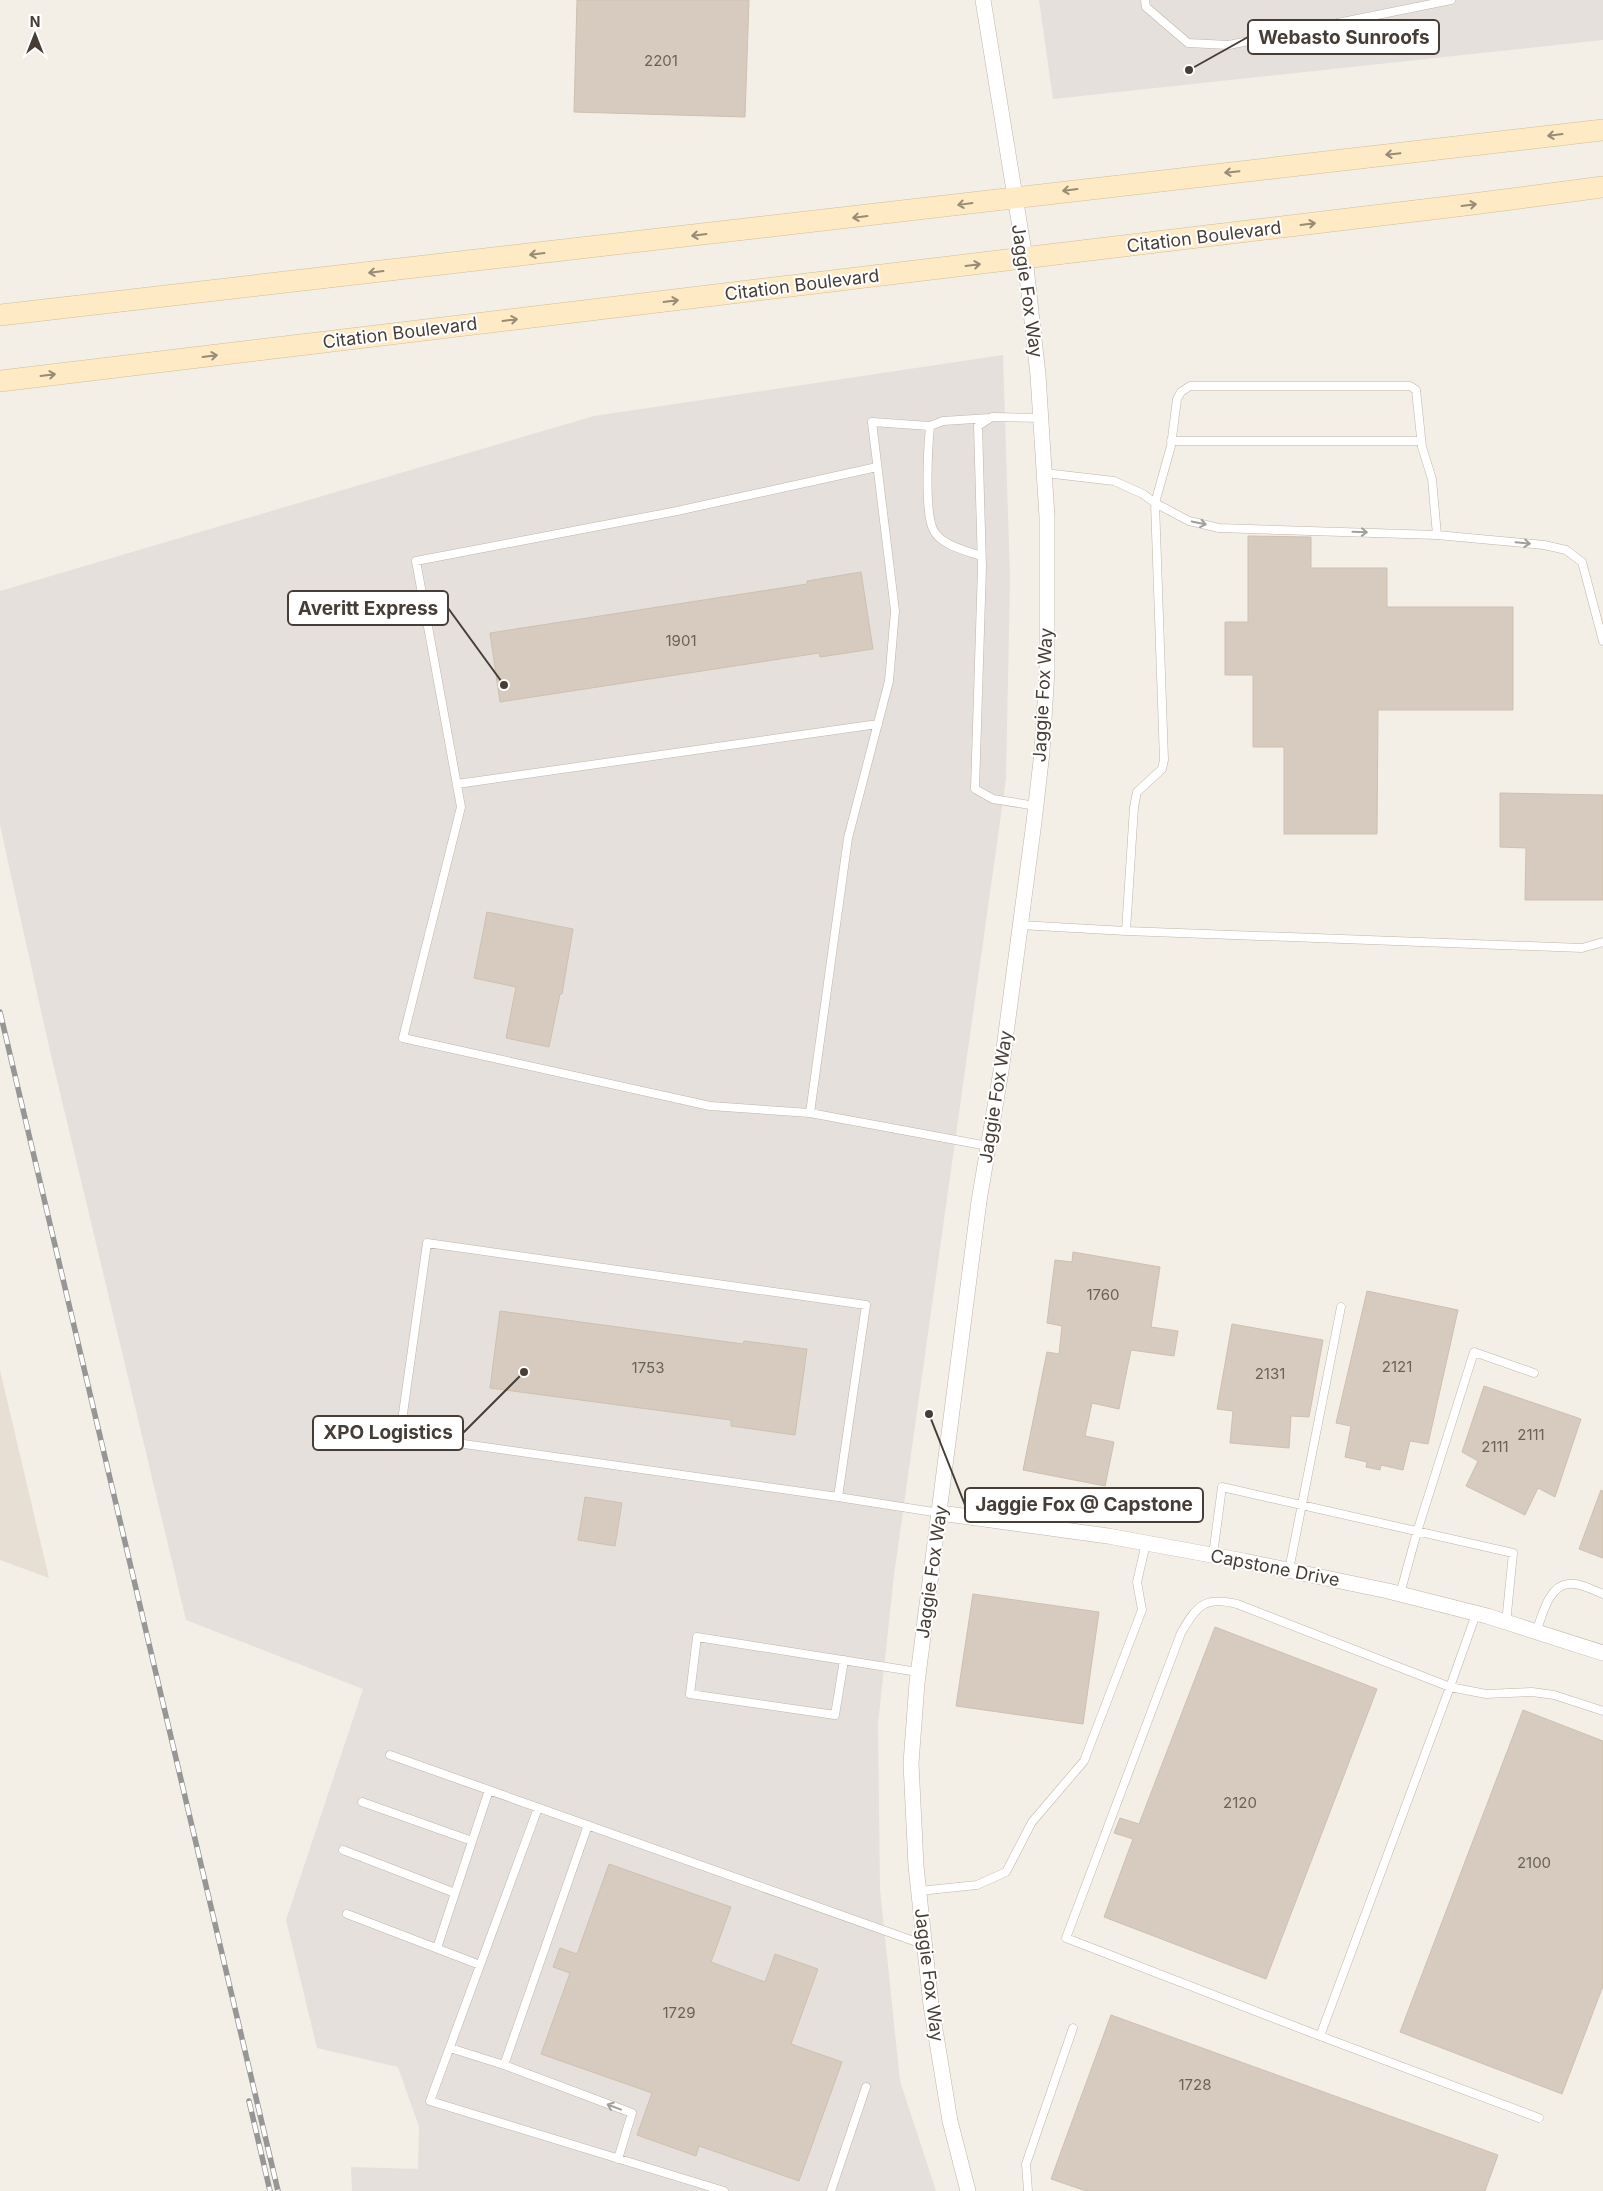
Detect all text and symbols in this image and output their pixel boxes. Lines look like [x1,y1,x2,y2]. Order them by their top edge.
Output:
north arrow [10,10,60,60]
text: N [30,13,40,30]
callout: Webasto Sunroofs [1248,20,1439,54]
text: Webasto Sunroofs [1258,26,1430,49]
house number: 2201 [644,51,678,70]
one-way arrow [1547,130,1563,140]
one-way arrow [1386,149,1402,159]
one-way arrow [1224,167,1240,177]
one-way arrow [1063,185,1079,195]
one-way arrow [958,199,974,209]
one-way arrow [1461,200,1477,210]
one-way arrow [853,212,869,222]
street label: Citation Boulevard [1125,217,1282,256]
one-way arrow [1299,219,1315,229]
street label: Jaggie Fox Way [1008,223,1047,359]
one-way arrow [691,230,707,240]
one-way arrow [530,249,546,259]
one-way arrow [964,260,980,270]
street label: Citation Boulevard [723,265,880,304]
one-way arrow [368,267,384,277]
one-way arrow [663,296,679,306]
street label: Citation Boulevard [321,313,478,352]
one-way arrow [502,315,518,325]
one-way arrow [201,351,217,361]
one-way arrow [40,370,56,380]
one-way arrow [1190,519,1206,528]
one-way arrow [1352,528,1368,537]
one-way arrow [1514,538,1530,548]
callout: Averitt Express [288,591,448,625]
text: Averitt Express [298,597,438,620]
street label: Jaggie Fox Way [1028,627,1057,763]
house number: 1901 [666,631,696,650]
street label: Jaggie Fox Way [975,1029,1016,1165]
house number: 1760 [1086,1285,1120,1304]
house number: 2121 [1382,1357,1412,1376]
house number: 1753 [632,1358,664,1377]
house number: 2131 [1255,1364,1285,1383]
callout: XPO Logistics [313,1416,463,1450]
text: XPO Logistics [323,1421,453,1444]
house number: 2111 [1517,1425,1545,1444]
house number: 2111 [1481,1437,1509,1456]
callout: Jaggie Fox @ Capstone [965,1488,1203,1522]
text: Jaggie Fox @ Capstone [975,1493,1193,1516]
street label: Jaggie Fox Way [912,1504,951,1640]
street label: Capstone Drive [1209,1545,1341,1590]
house number: 2120 [1223,1793,1257,1812]
house number: 2100 [1517,1853,1551,1872]
street label: Jaggie Fox Way [911,1907,948,2043]
house number: 1729 [662,2003,696,2022]
house number: 1728 [1178,2075,1212,2094]
one-way arrow [607,2101,622,2111]

